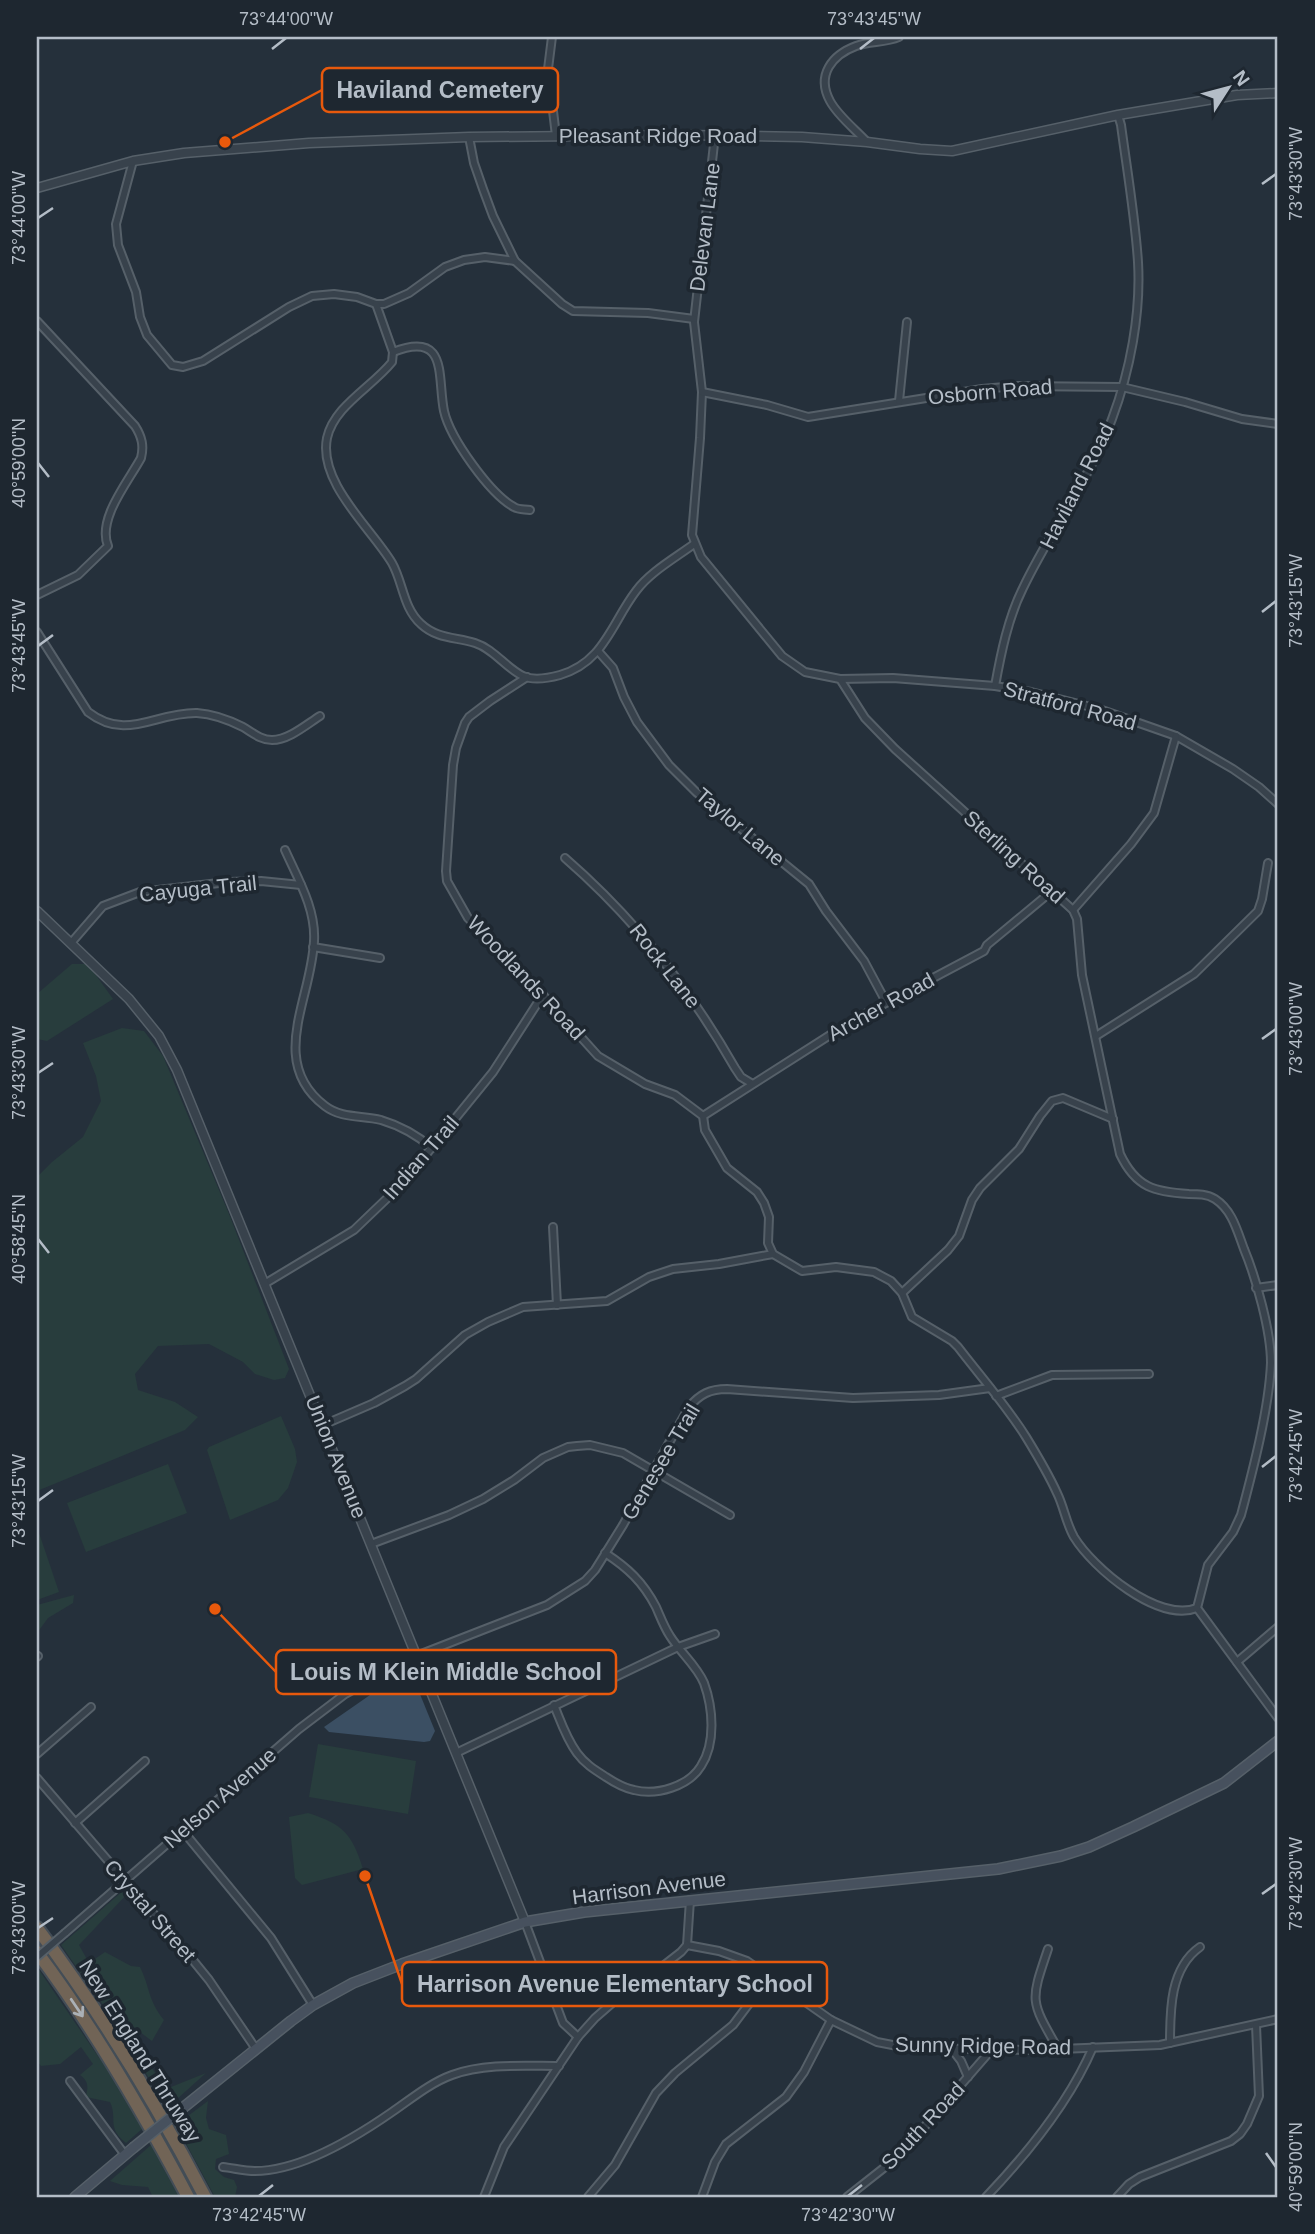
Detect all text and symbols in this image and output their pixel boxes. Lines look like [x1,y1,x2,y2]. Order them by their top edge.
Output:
text: 73°44'00"W [239,9,333,29]
text: 73°43'45"W [827,9,921,29]
north arrow [1192,52,1262,122]
text: N [1229,67,1254,90]
callout: Haviland Cemetery [322,68,558,112]
text: Haviland Cemetery [336,77,544,103]
street label: Pleasant Ridge Road [559,124,757,147]
text: 73°43'30"W [1286,127,1306,221]
street label: Delevan Lane [685,161,724,293]
text: 73°44'00"W [9,171,29,265]
street label: Osborn Road [927,375,1053,408]
text: 40°59'00"N [9,418,29,508]
street label: Haviland Road [1035,419,1118,552]
text: 73°43'15"W [1286,554,1306,648]
text: 73°43'45"W [9,599,29,693]
street label: Stratford Road [1001,677,1139,734]
street label: Taylor Lane [691,783,789,870]
street label: Sterling Road [959,806,1069,908]
street label: Cayuga Trail [138,871,258,906]
street label: Woodlands Road [463,911,590,1044]
street label: Rock Lane [625,919,705,1012]
street label: Archer Road [824,968,938,1045]
text: 73°43'00"W [1286,982,1306,1076]
text: 73°43'30"W [9,1026,29,1120]
street label: Indian Trail [378,1111,463,1204]
text: 40°58'45"N [9,1194,29,1284]
street label: Union Avenue [301,1392,372,1522]
street label: Genesee Trail [617,1400,704,1524]
text: 73°42'45"W [1286,1409,1306,1503]
text: 73°43'15"W [9,1454,29,1548]
callout: Louis M Klein Middle School [276,1650,616,1694]
text: Louis M Klein Middle School [290,1659,602,1685]
street label: Nelson Avenue [159,1743,280,1853]
text: 73°42'30"W [1286,1837,1306,1931]
street label: Crystal Street [100,1855,201,1966]
street label: Harrison Avenue [571,1867,727,1908]
text: 73°43'00"W [9,1881,29,1975]
street label: New England Thruway [75,1955,206,2147]
callout: Harrison Avenue Elementary School [402,1962,827,2006]
text: Harrison Avenue Elementary School [417,1971,813,1997]
one-way arrow [70,1998,84,2017]
street label: Sunny Ridge Road [895,2032,1071,2059]
street label: South Road [876,2077,969,2174]
text: 40°59'00"N [1286,2122,1306,2212]
text: 73°42'45"W [212,2205,306,2225]
text: 73°42'30"W [801,2205,895,2225]

